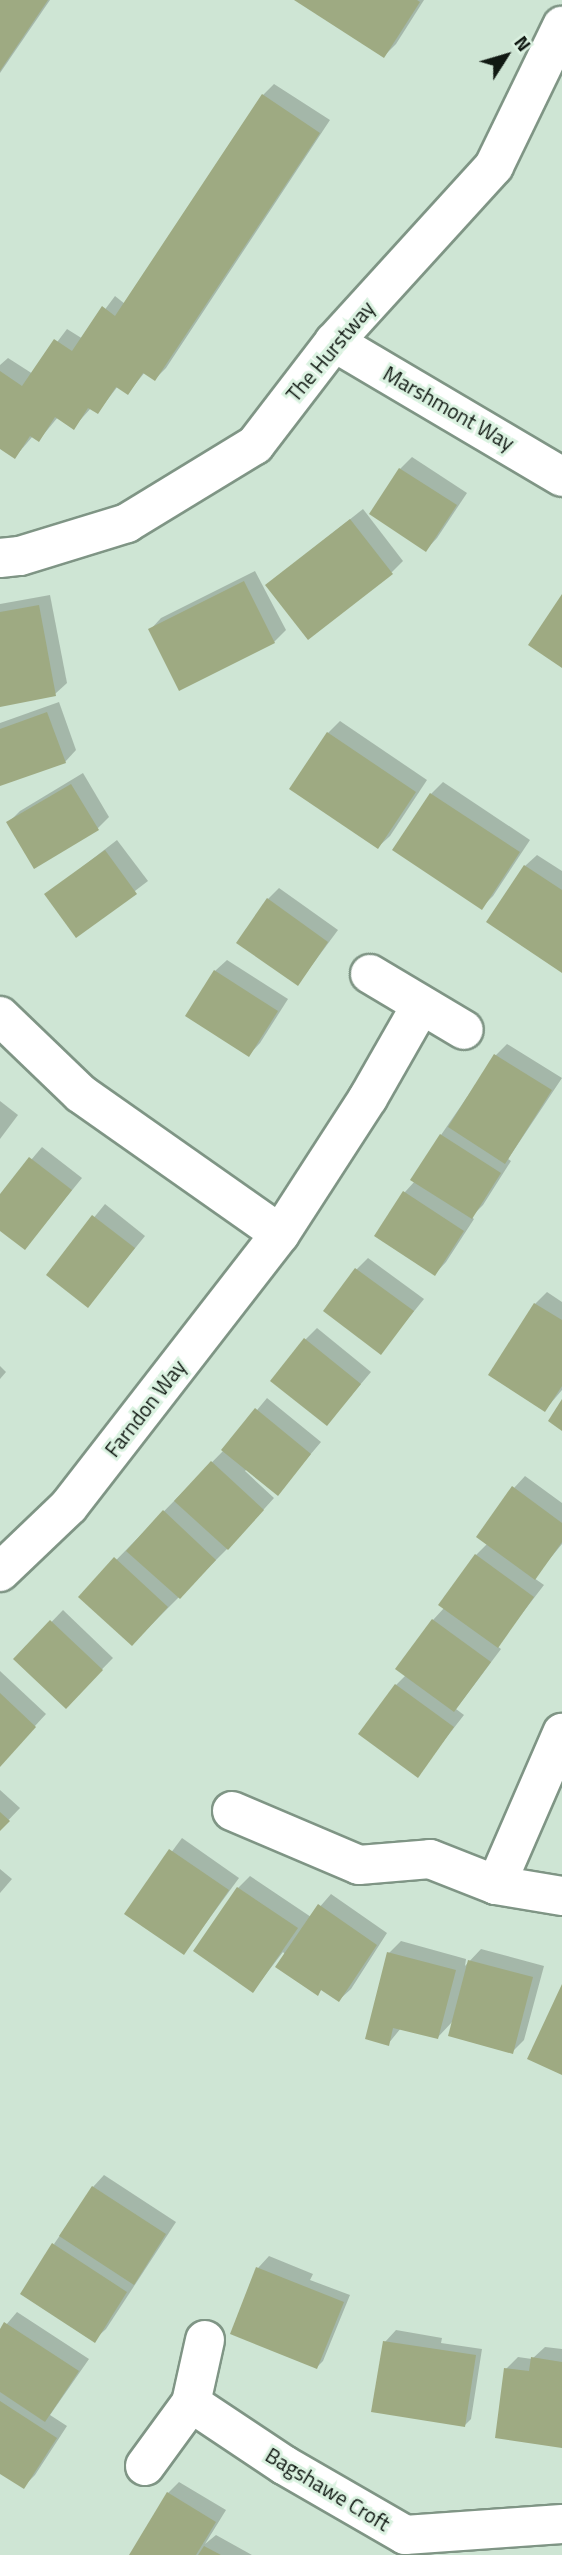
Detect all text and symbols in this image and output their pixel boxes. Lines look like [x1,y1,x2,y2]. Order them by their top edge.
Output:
north arrow [471,21,541,91]
text: N [508,29,539,57]
street label: The Hurstway [281,296,379,406]
street label: Marshmont Way [379,360,519,456]
street label: Farndon Way [99,1354,191,1462]
street label: Bagshawe Croft [261,2442,395,2536]

